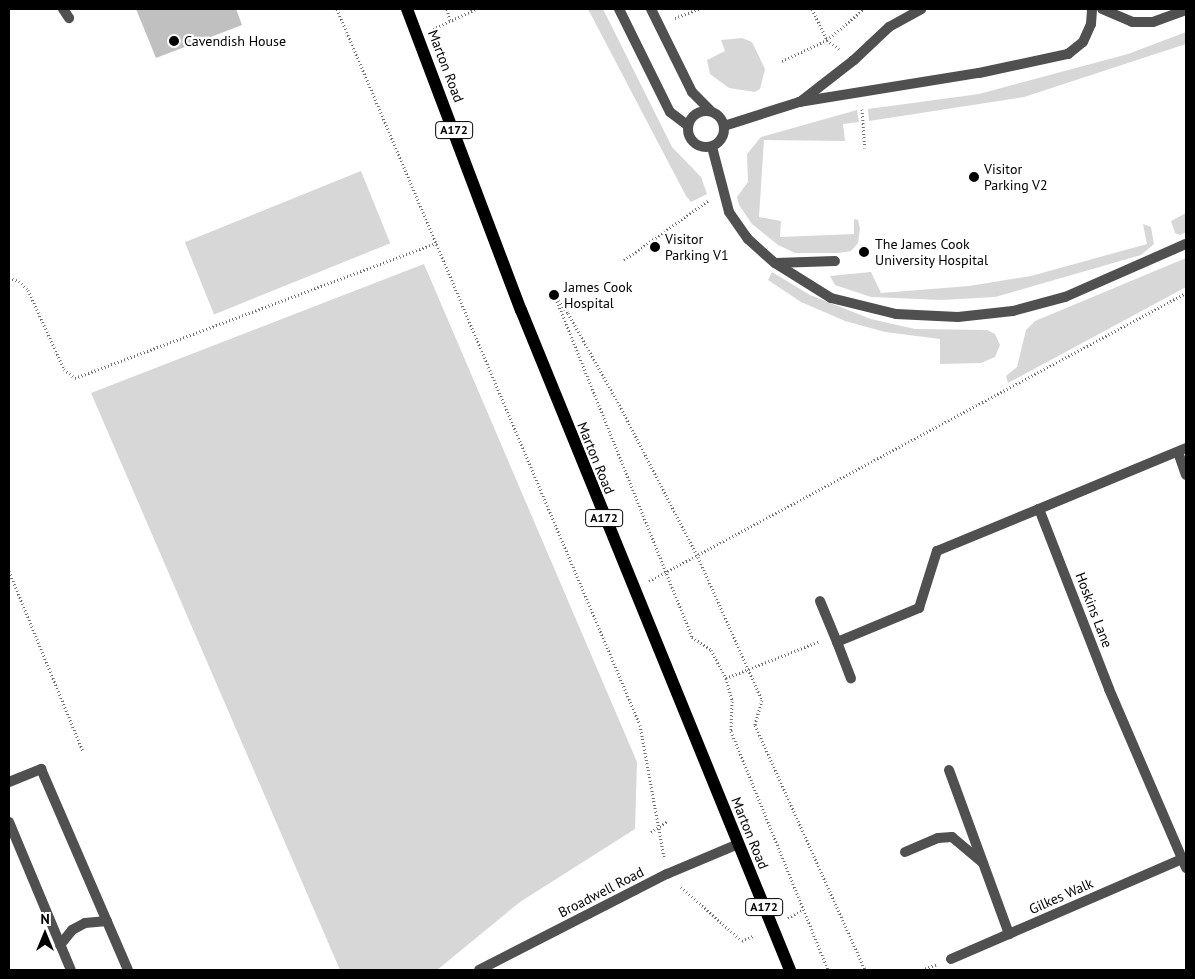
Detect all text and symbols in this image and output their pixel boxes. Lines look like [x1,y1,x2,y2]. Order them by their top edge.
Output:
street label: Marton Road [424,27,468,105]
place label: Cavendish House [184,33,286,49]
marker: Cavendish House [168,35,180,47]
road number: A172 [434,120,474,140]
place label: Visitor Parking V2 [984,161,1048,193]
marker: Visitor Parking V2 [968,171,980,183]
place label: Visitor Parking V1 [665,231,729,264]
place label: The James Cook University Hospital [875,236,989,268]
marker: Visitor Parking V1 [649,241,661,253]
marker: The James Cook University Hospital [857,245,871,259]
place label: James Cook Hospital [564,279,632,312]
marker: James Cook Hospital [548,289,560,301]
street label: Marton Road [574,419,618,497]
road number: A172 [584,508,624,528]
street label: Hoskins Lane [1072,570,1116,650]
street label: Marton Road [728,794,772,872]
street label: Broadwell Road [555,863,647,921]
street label: Gilkes Walk [1026,874,1096,918]
road number: A172 [744,898,784,916]
north arrow [20,909,70,959]
text: N [40,910,50,928]

